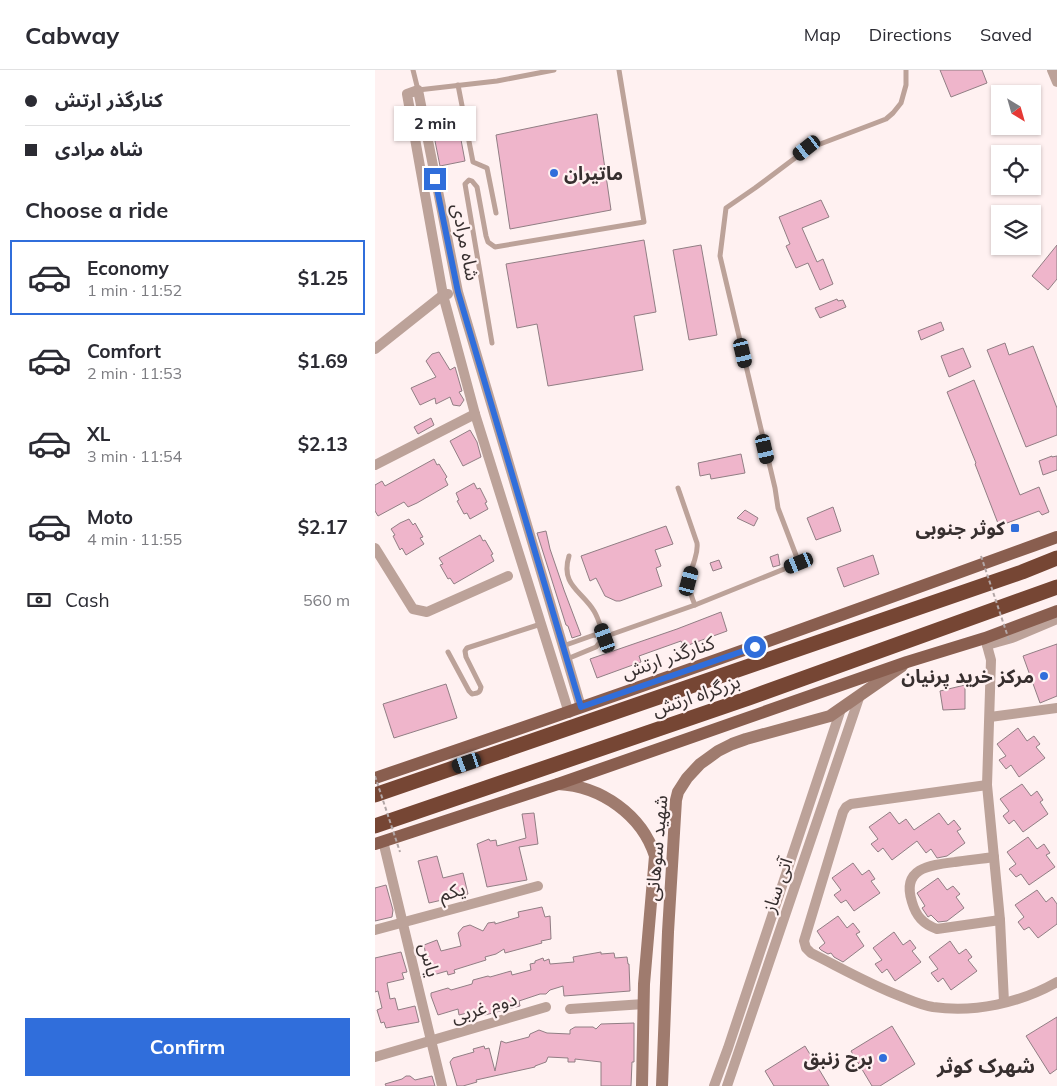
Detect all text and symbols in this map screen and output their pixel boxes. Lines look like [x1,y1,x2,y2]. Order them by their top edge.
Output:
text: Cabway [25,20,119,50]
text: Map [804,23,841,46]
text: Directions [869,23,952,46]
text: Saved [980,23,1032,46]
north arrow [991,85,1041,135]
map controls [991,85,1041,255]
text: کنارگذر ارتش [55,88,163,112]
callout: 2 min [394,106,476,142]
text: 2 min [414,113,456,133]
car [790,133,823,163]
text: شاه مرادی [55,137,143,161]
button: locate [991,145,1041,195]
place label: ماتیران [564,161,623,185]
marker: ماتیران [548,167,560,179]
route end [424,168,446,190]
text: Choose a ride [25,196,168,224]
street label: شاه مرادی [447,201,485,283]
button: layers [991,205,1041,255]
icon: car [27,255,72,300]
text: Economy [87,256,169,280]
text: $1.25 [298,266,348,290]
text: 1 min · 11:52 [87,280,182,300]
car [732,337,753,369]
icon: car [27,338,72,383]
text: Comfort [87,339,161,363]
text: $1.69 [298,349,348,373]
text: 2 min · 11:53 [87,363,182,383]
icon: car [27,421,72,466]
text: XL [87,422,110,446]
text: $2.13 [298,432,348,456]
car [754,433,775,465]
text: 3 min · 11:54 [87,446,182,466]
icon: car [27,504,72,549]
text: Moto [87,505,133,529]
text: $2.17 [298,515,348,539]
place label: کوثر جنوبی [915,516,1005,540]
marker: کوثر جنوبی [1009,522,1021,534]
text: 4 min · 11:55 [87,529,182,549]
car [782,550,815,576]
car [677,565,700,597]
icon: cash [25,586,53,614]
text: Cash [65,588,110,612]
text: 560 m [303,590,350,610]
car [592,621,617,655]
street label: کنارگذر ارتش [618,630,719,684]
route start [744,636,766,658]
place label: مرکز خرید پرنیان [901,664,1034,689]
street label: بزرگراه ارتش [649,669,743,721]
marker: مرکز خرید پرنیان [1038,670,1050,682]
car [450,751,483,775]
street label: شهید سوهانی [639,794,673,902]
street label: آتی ساز [756,853,798,917]
street label: یکم [436,876,468,909]
street label: یاس [414,941,446,979]
street label: دوم غربی [448,986,520,1031]
button: Confirm [25,1018,350,1076]
place label: برج زنبق [803,1046,873,1072]
marker: برج زنبق [877,1052,889,1064]
district label: شهرک کوثر [936,1053,1035,1078]

